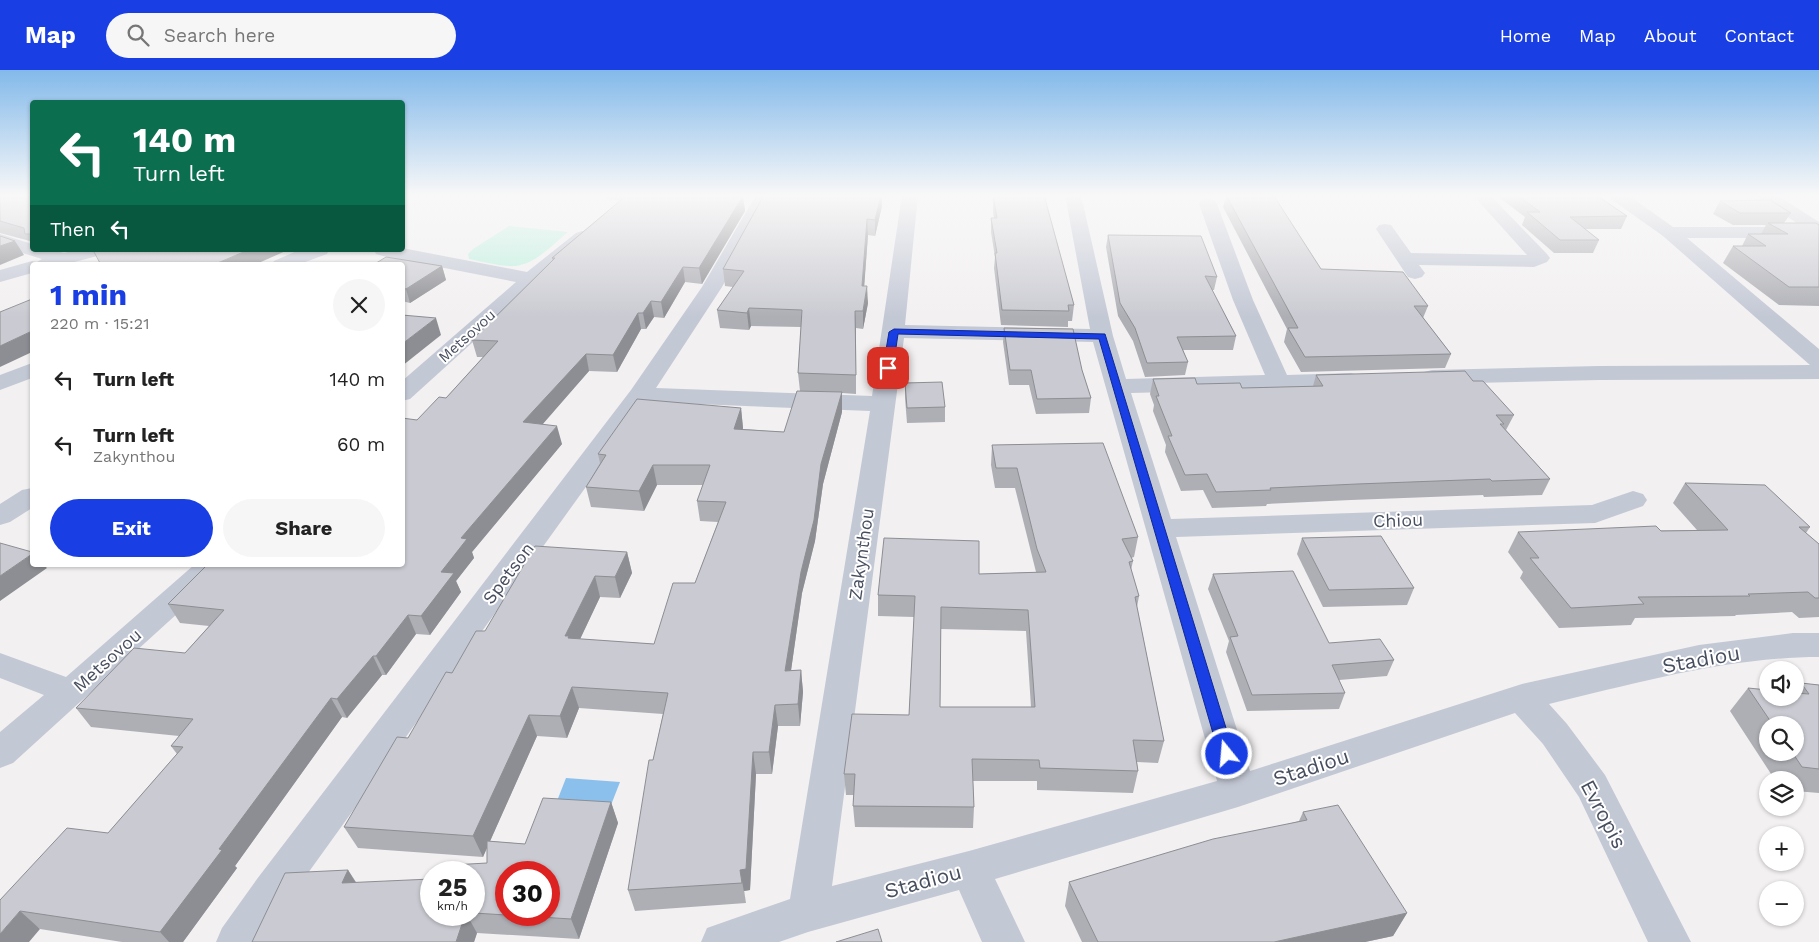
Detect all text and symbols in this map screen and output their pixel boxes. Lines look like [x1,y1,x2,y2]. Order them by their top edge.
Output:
search box [106,13,456,58]
text: Map [25,21,76,49]
icon: search [124,21,152,49]
text: Search here [164,24,275,47]
text: Home [1500,25,1551,46]
text: Map [1579,25,1616,46]
text: About [1644,25,1696,46]
text: Contact [1724,25,1794,46]
text: 140 m [133,119,236,161]
icon: left [50,120,115,185]
text: Turn left [133,161,225,186]
icon: left [106,215,134,243]
text: Then [50,218,96,241]
text: 1 min [50,277,127,312]
button: close [333,279,385,331]
street label: Metsovou [435,306,499,366]
text: 220 m · 15:21 [50,314,149,333]
pin [867,347,909,389]
icon: arrive [874,354,902,382]
icon: left [50,366,78,394]
text: Turn left [93,368,174,391]
text: 140 m [330,368,385,391]
text: Turn left [93,424,174,447]
icon: left [50,431,78,459]
text: 60 m [337,433,385,456]
text: Zakynthou [93,447,175,466]
button: Exit [50,499,213,557]
button: Share [223,499,385,557]
street label: Zakynthou [844,507,878,601]
street label: Chiou [1373,509,1423,531]
street label: Spetson [478,538,538,608]
street label: Metsovou [69,624,145,696]
street label: Stadiou [1660,640,1742,678]
map controls [1759,661,1804,926]
button: sound [1759,661,1804,706]
button: search [1759,716,1804,761]
position arrow [1200,727,1252,779]
street label: Stadiou [1270,743,1352,791]
button: layers [1759,771,1804,816]
street label: Evropis [1576,775,1632,853]
button: + [1759,826,1804,871]
street label: Stadiou [882,859,964,903]
speed limit sign: 30 [495,861,560,926]
text: 25 [438,873,467,902]
button: − [1759,881,1804,926]
text: km/h [437,899,468,913]

